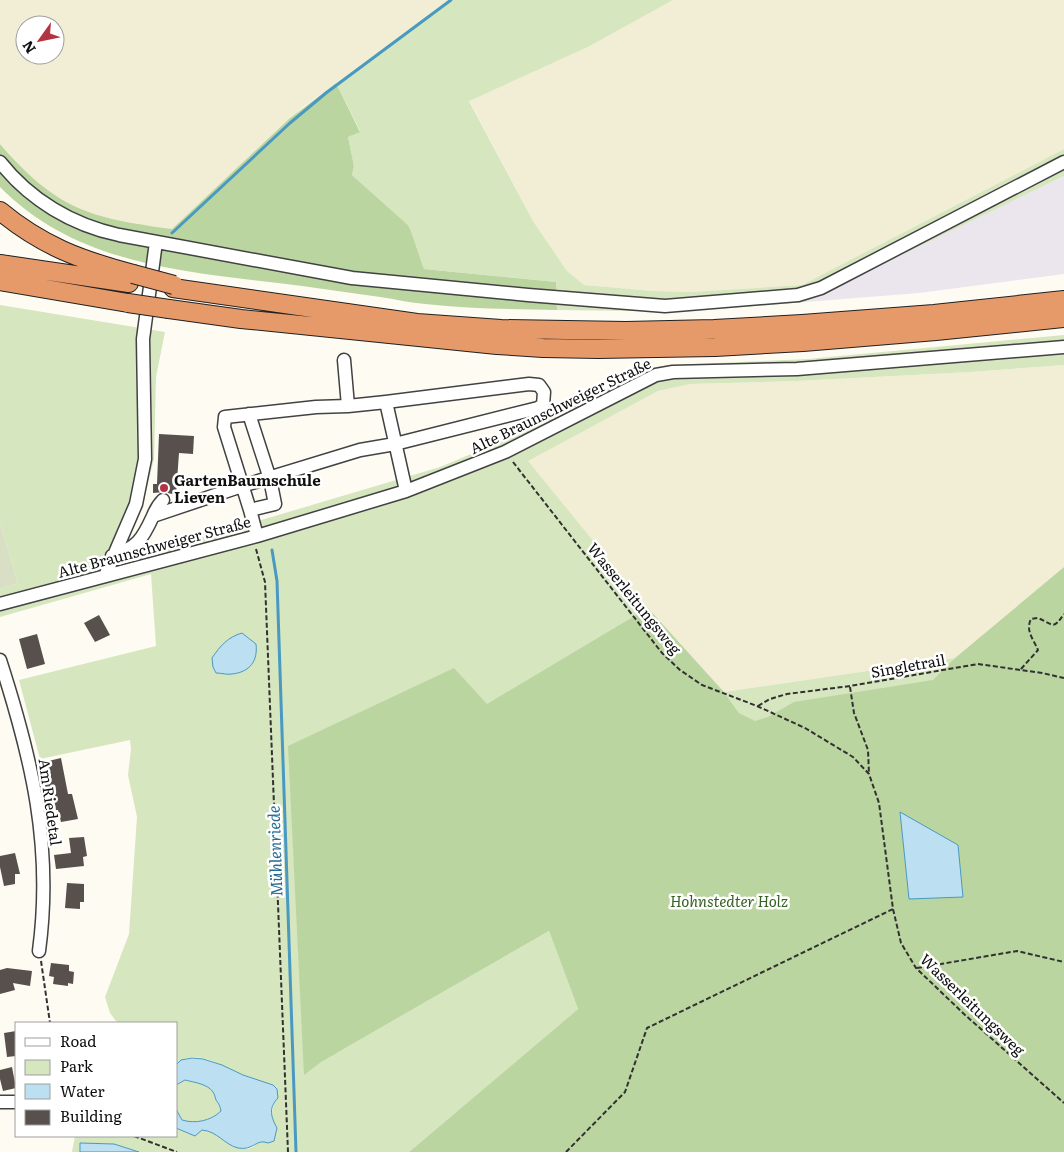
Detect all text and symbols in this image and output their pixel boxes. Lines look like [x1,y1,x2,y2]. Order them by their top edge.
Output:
north arrow [15,15,65,65]
text: N [17,37,40,58]
street label: Alte Braunschweiger Straße [465,351,655,459]
place label: GartenBaumschule Lieven [174,468,321,508]
marker: GartenBaumschule Lieven [158,482,170,494]
street label: Alte Braunschweiger Straße [55,509,253,583]
street label: Wasserleitungsweg [583,537,688,659]
street label: Singletrail [869,647,947,683]
street label: Am Riedetal [34,757,68,847]
water label: Mühlenriede [260,805,288,897]
park label: Hohnstedter Holz [670,889,788,912]
street label: Wasserleitungsweg [915,948,1031,1061]
legend [15,1022,178,1137]
text: Road [60,1029,96,1052]
text: Park [60,1054,94,1077]
text: Water [60,1079,105,1102]
text: Building [60,1104,122,1127]

